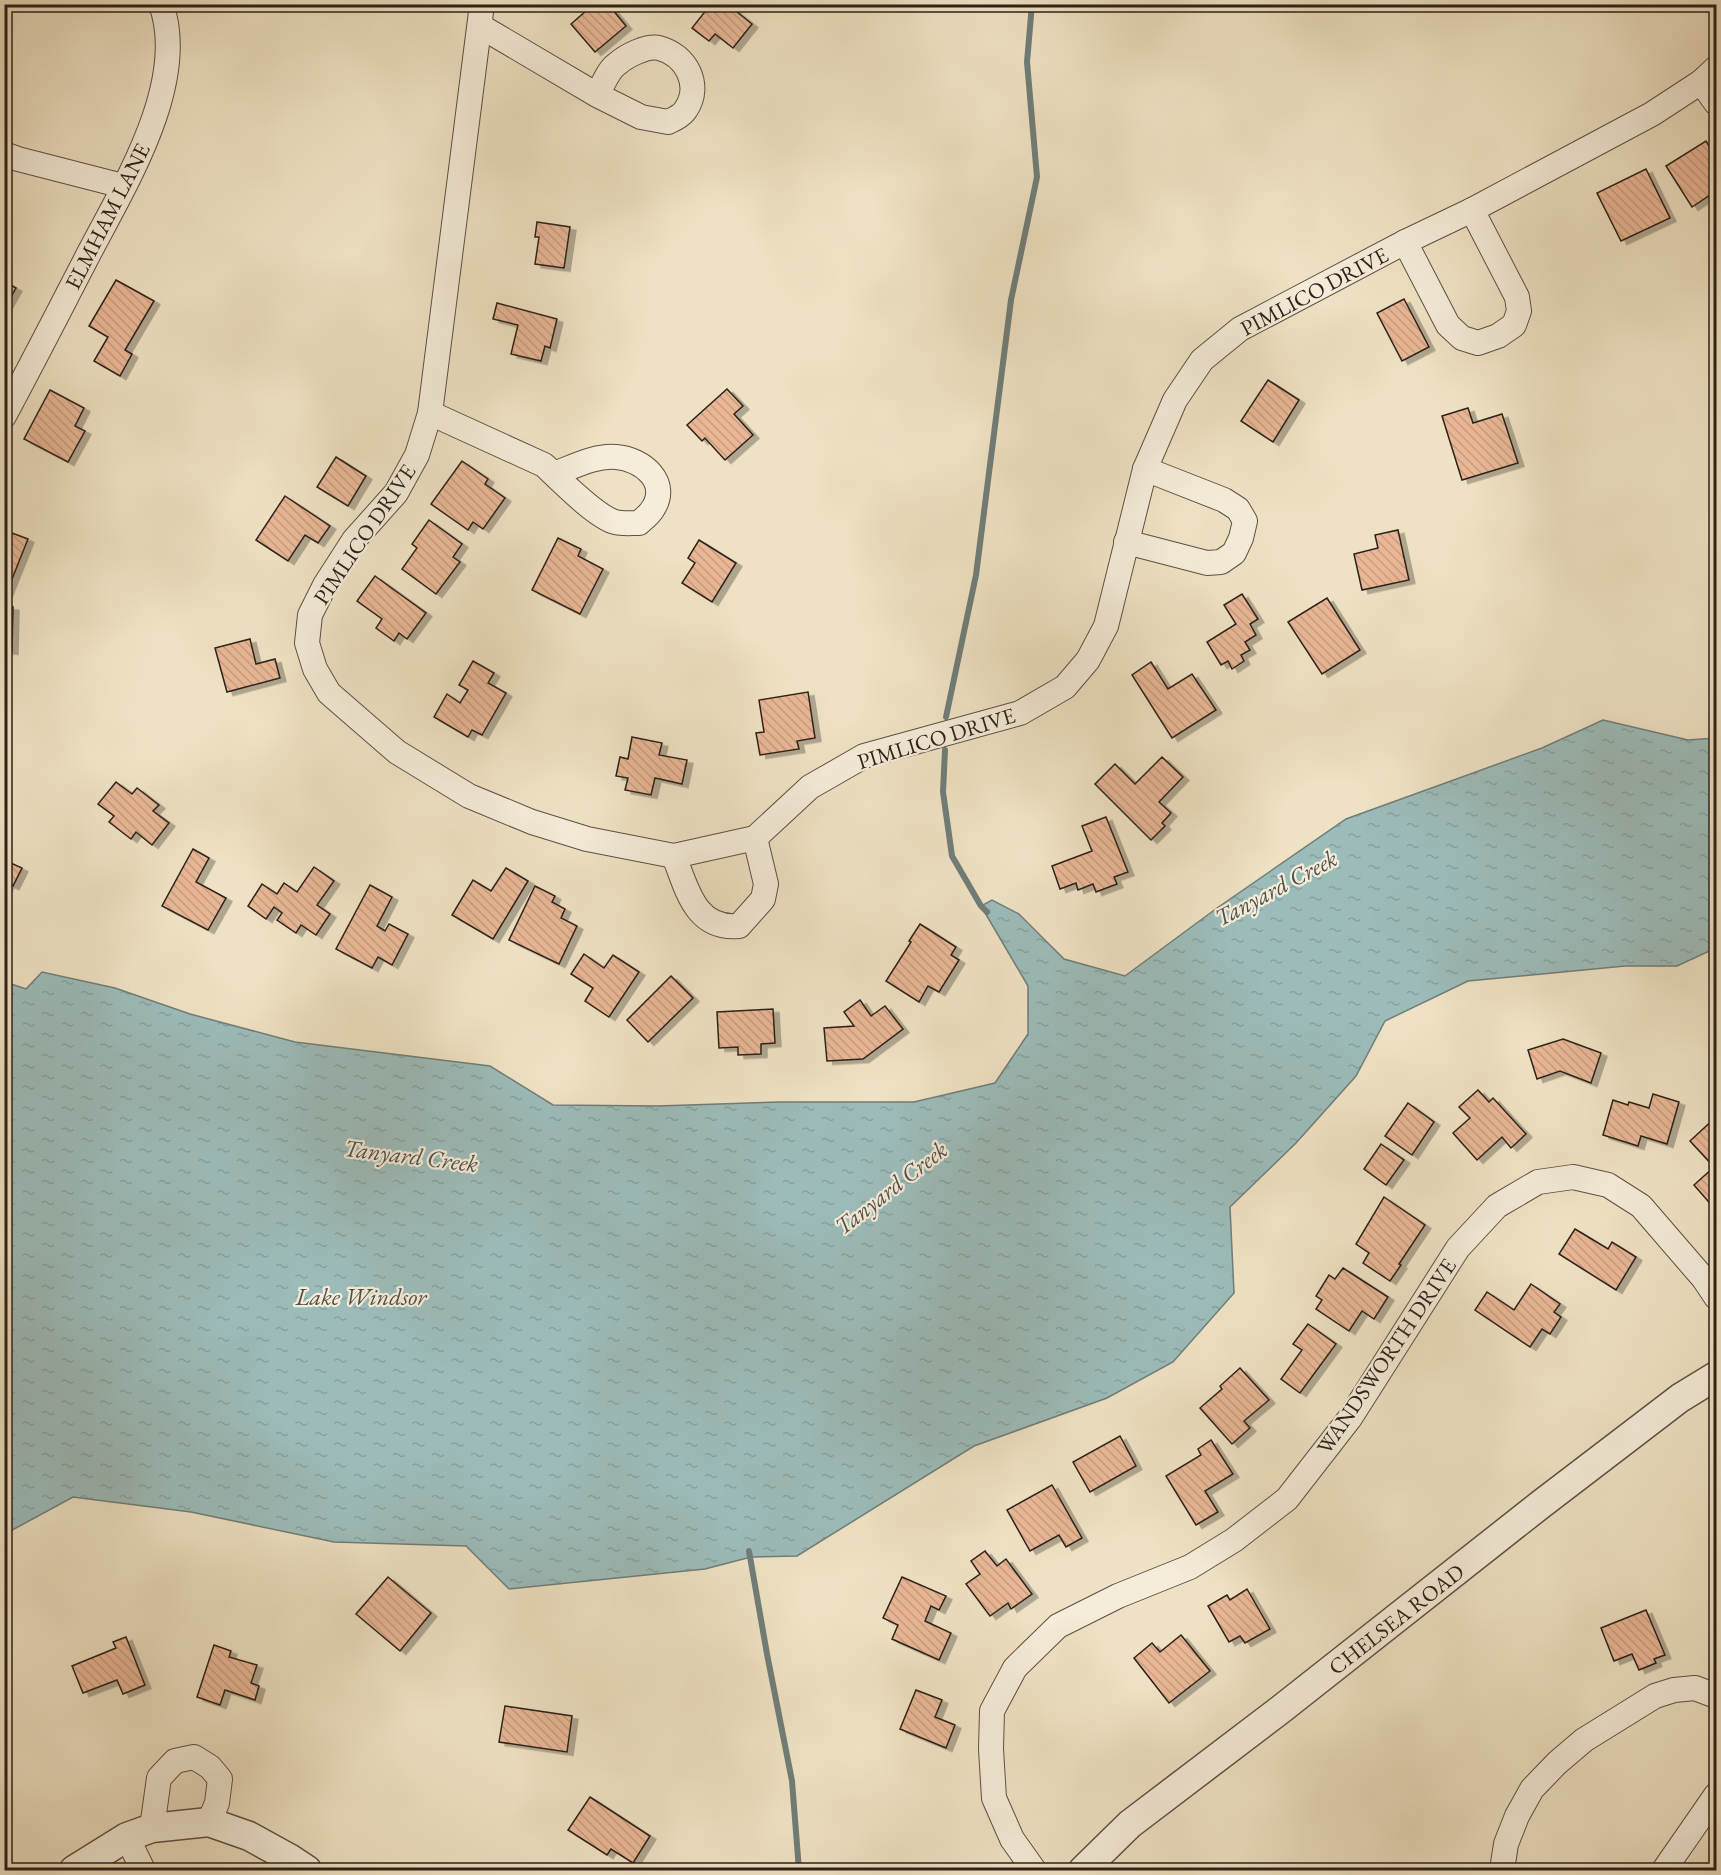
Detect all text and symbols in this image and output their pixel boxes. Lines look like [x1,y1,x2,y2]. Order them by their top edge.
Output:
street label: ELMHAM LANE [58,138,157,294]
street label: PIMLICO DRIVE [1235,240,1393,343]
street label: PIMLICO DRIVE [307,458,422,610]
street label: PIMLICO DRIVE [854,701,1019,776]
water label: Tanyard Creek [1209,842,1343,933]
water label: Tanyard Creek [342,1132,480,1179]
water label: Tanyard Creek [828,1134,953,1241]
street label: WANDSWORTH DRIVE [1310,1253,1463,1460]
water label: Lake Windsor [295,1281,428,1312]
street label: CHELSEA ROAD [1323,1557,1470,1681]

